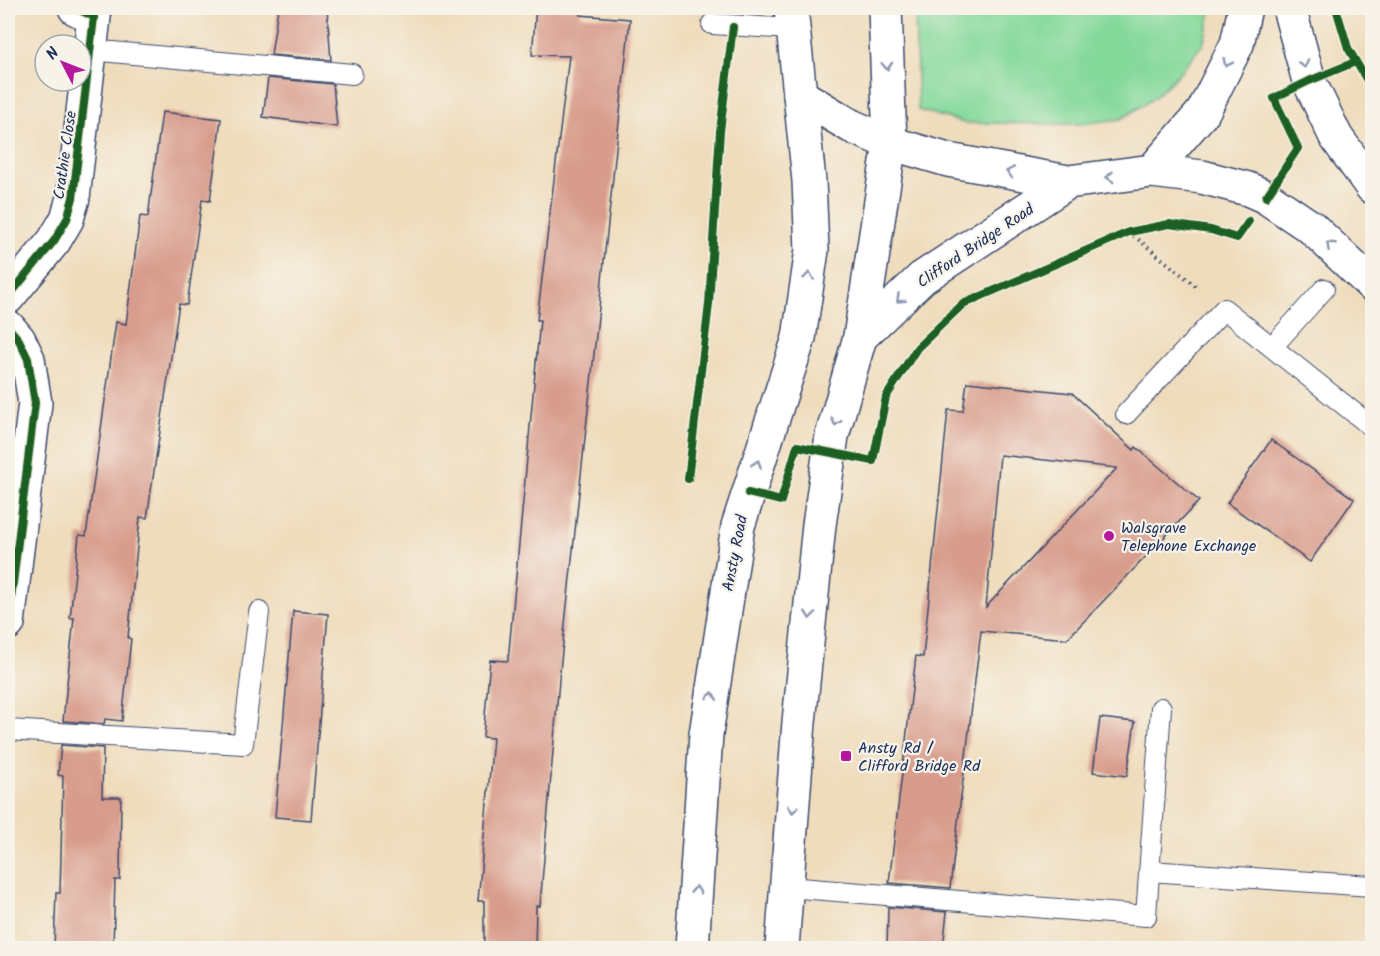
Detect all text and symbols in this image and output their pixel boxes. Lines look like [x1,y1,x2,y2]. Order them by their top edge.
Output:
north arrow [33,33,93,93]
text: N [40,42,66,66]
one-way arrow [1223,57,1235,68]
one-way arrow [1297,59,1310,69]
one-way arrow [881,61,893,70]
street label: Crathie Close [47,109,84,201]
one-way arrow [1006,166,1015,178]
one-way arrow [1105,170,1114,183]
street label: Clifford Bridge Road [912,197,1040,295]
one-way arrow [1326,241,1336,252]
one-way arrow [802,272,815,281]
one-way arrow [896,292,906,303]
one-way arrow [831,416,843,427]
one-way arrow [750,459,763,470]
street label: Ansty Road [716,512,755,594]
place label: Walsgrave Telephone Exchange [1121,516,1256,559]
marker: Walsgrave Telephone Exchange [1102,529,1116,543]
one-way arrow [804,610,817,619]
one-way arrow [705,691,717,700]
place label: Ansty Rd / Clifford Bridge Rd [858,736,981,779]
marker: Ansty Rd / Clifford Bridge Rd [839,749,853,763]
one-way arrow [786,805,799,814]
one-way arrow [689,886,702,895]

